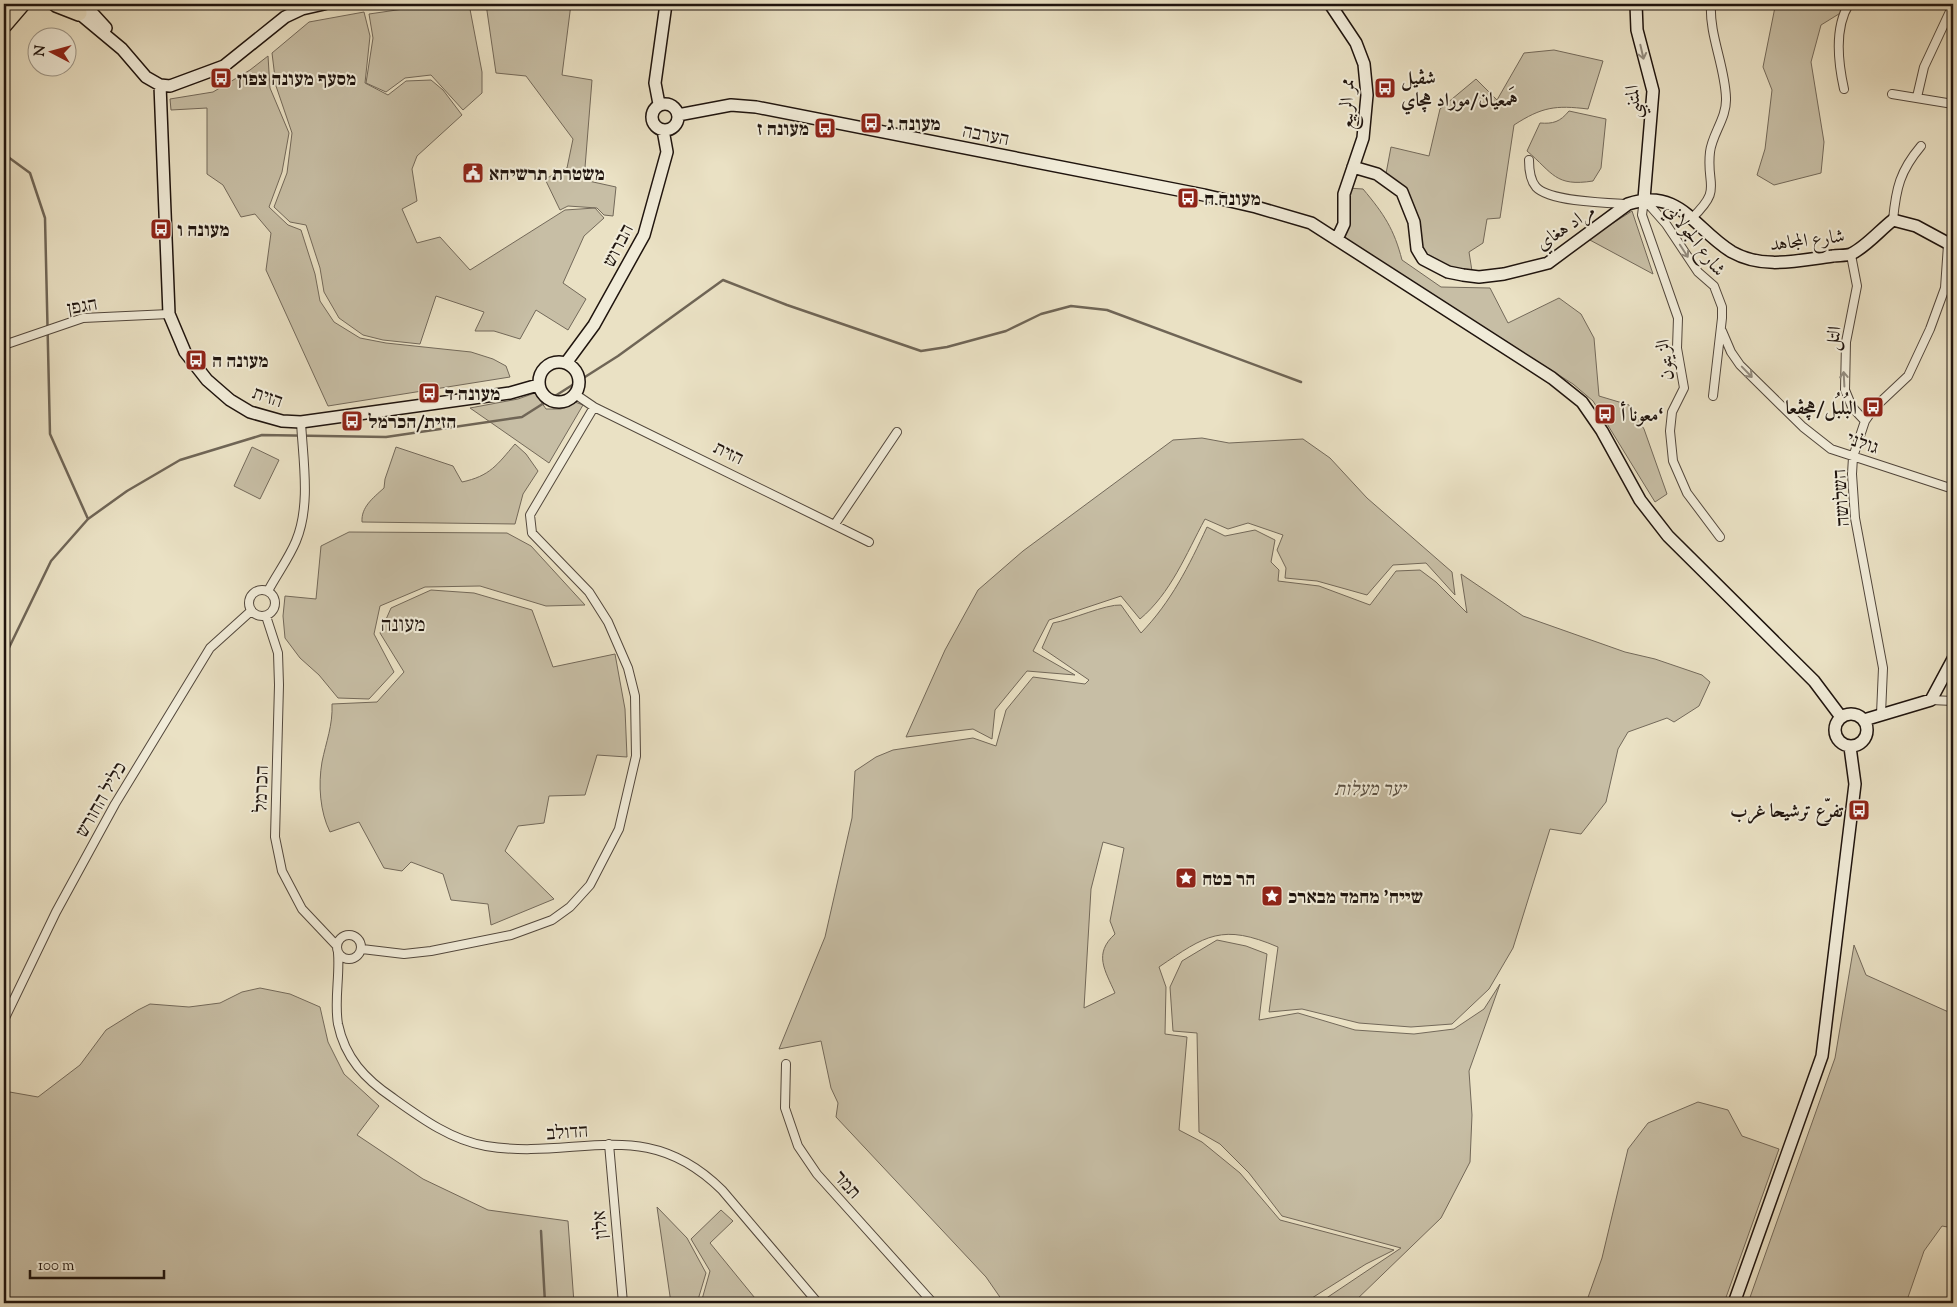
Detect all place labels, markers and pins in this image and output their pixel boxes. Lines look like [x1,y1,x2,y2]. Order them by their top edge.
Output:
bus stop icon: מסעף מעונה צפון [209,66,233,90]
place label: شڤيل هَمعيان/موراد هچاي [1401,66,1518,115]
place label: מסעף מעונה צפון [237,67,356,94]
bus stop icon: شڤيل هَمعيان/موراد هچاي [1373,76,1397,100]
bus stop icon: מעונה ג [859,111,883,135]
place label: מעונה ג [887,112,941,139]
bus stop icon: מעונה ז [813,116,837,140]
place label: מעונה ז [757,117,809,144]
public building icon: משטרת תרשיחא [461,161,485,185]
place label: משטרת תרשיחא [489,162,605,189]
bus stop icon: מעונה ח [1176,186,1200,210]
place label: מעונה ח [1204,187,1261,214]
bus stop icon: מעונה ו [149,217,173,241]
place label: מעונה ו [177,218,230,245]
bus stop icon: מעונה ה [184,348,208,372]
place label: מעונה ה [212,349,269,376]
bus stop icon: מעונה ד [417,381,441,405]
place label: מעונה ד [445,382,500,409]
place label: البُلبُل/هچڤعا [1786,392,1857,423]
bus stop icon: البُلبُل/هچڤعا [1861,395,1885,419]
place label: معونا أ‘ [1620,401,1663,430]
bus stop icon: معونا أ‘ [1593,402,1617,426]
bus stop icon: הזית/הכרמל [340,409,364,433]
place label: הזית/הכרמל [368,410,456,437]
place label: تفرّع ترشيحا غرب [1730,798,1843,826]
bus stop icon: تفرّع ترشيحا غرب [1847,798,1871,822]
place icon: הר בטח [1174,866,1198,890]
place label: הר בטח [1202,867,1255,894]
place icon: שייח' מחמד מבארכ [1260,884,1284,908]
place label: שייח' מחמד מבארכ [1288,885,1423,912]

